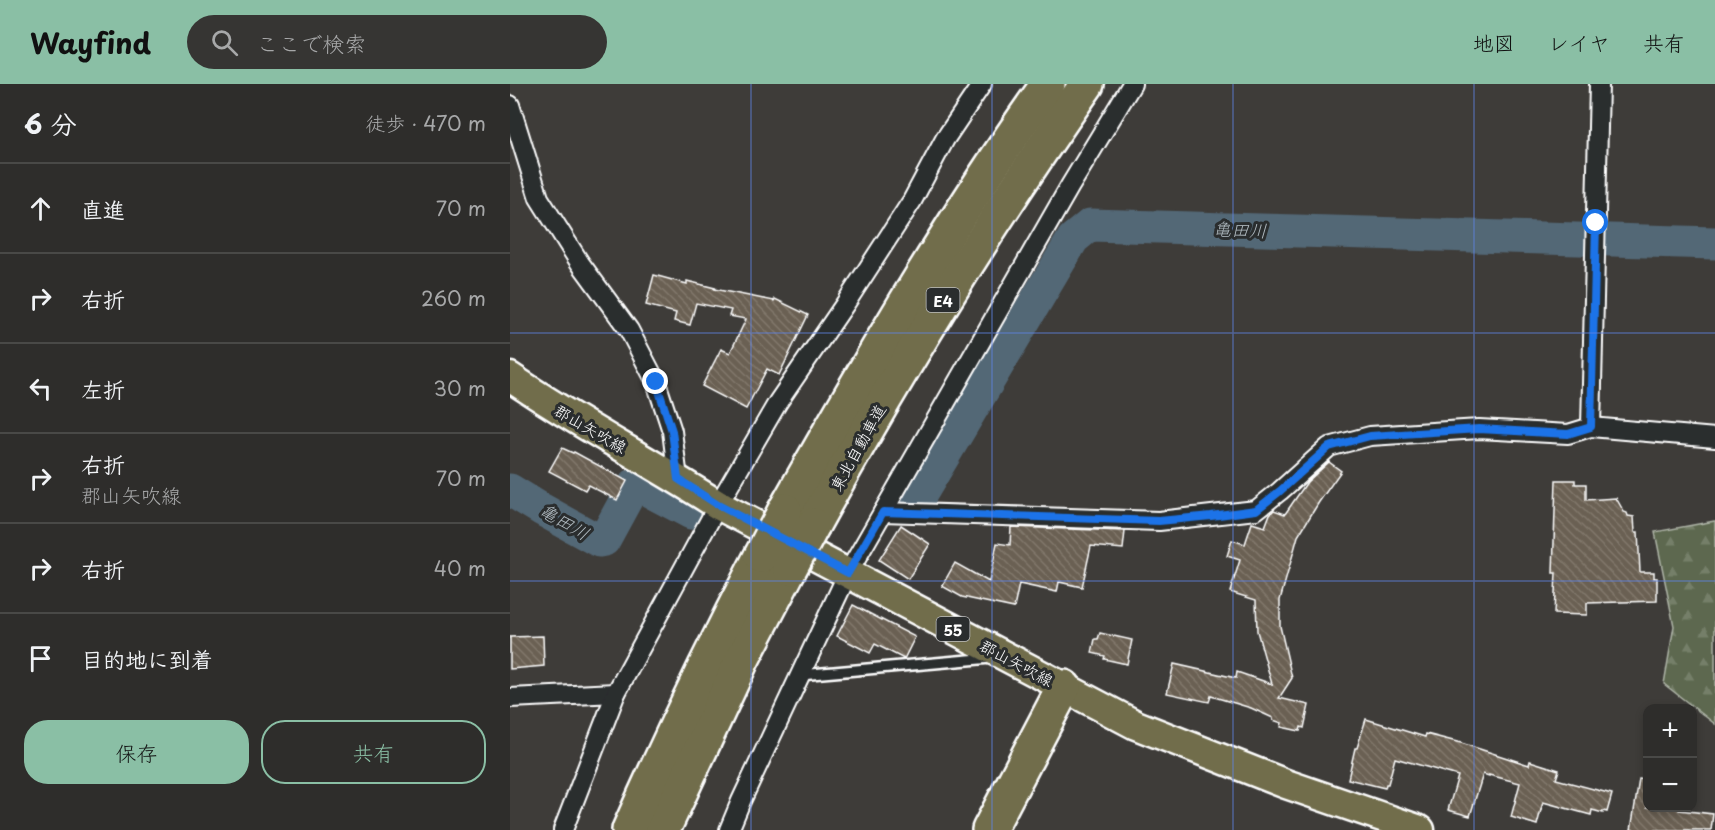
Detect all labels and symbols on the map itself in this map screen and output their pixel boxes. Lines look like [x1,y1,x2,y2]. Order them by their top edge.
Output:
route start [1582,209,1608,235]
water label: 亀田川 [1213,215,1267,243]
road number: E4 [926,288,960,312]
route end [642,368,668,394]
street label: 郡山矢吹線 [550,398,632,458]
street label: 東北自動車道 [823,399,891,495]
water label: 亀田川 [535,496,595,546]
road number: 55 [936,617,970,641]
street label: 郡山矢吹線 [976,633,1058,691]

